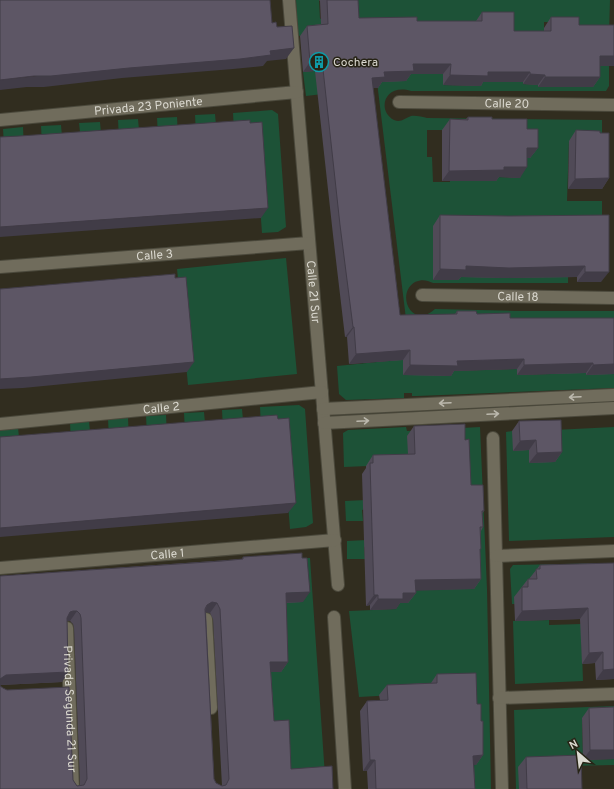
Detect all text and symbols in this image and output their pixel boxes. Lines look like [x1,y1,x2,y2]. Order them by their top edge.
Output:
building icon: Cochera [308,51,330,73]
place label: Cochera [333,55,378,71]
street label: Privada 23 Poniente [93,94,203,120]
street label: Calle 20 [484,96,529,113]
street label: Calle 3 [136,247,174,265]
street label: Calle 21 Sur [302,260,323,324]
street label: Calle 18 [497,289,539,306]
one-way arrow [569,393,582,400]
street label: Calle 2 [142,399,181,419]
one-way arrow [439,399,452,407]
one-way arrow [486,411,499,418]
one-way arrow [356,417,369,424]
street label: Calle 1 [150,546,185,564]
street label: Privada Segunda 21 Sur [59,645,79,773]
north arrow [558,733,598,773]
text: N [567,737,581,753]

